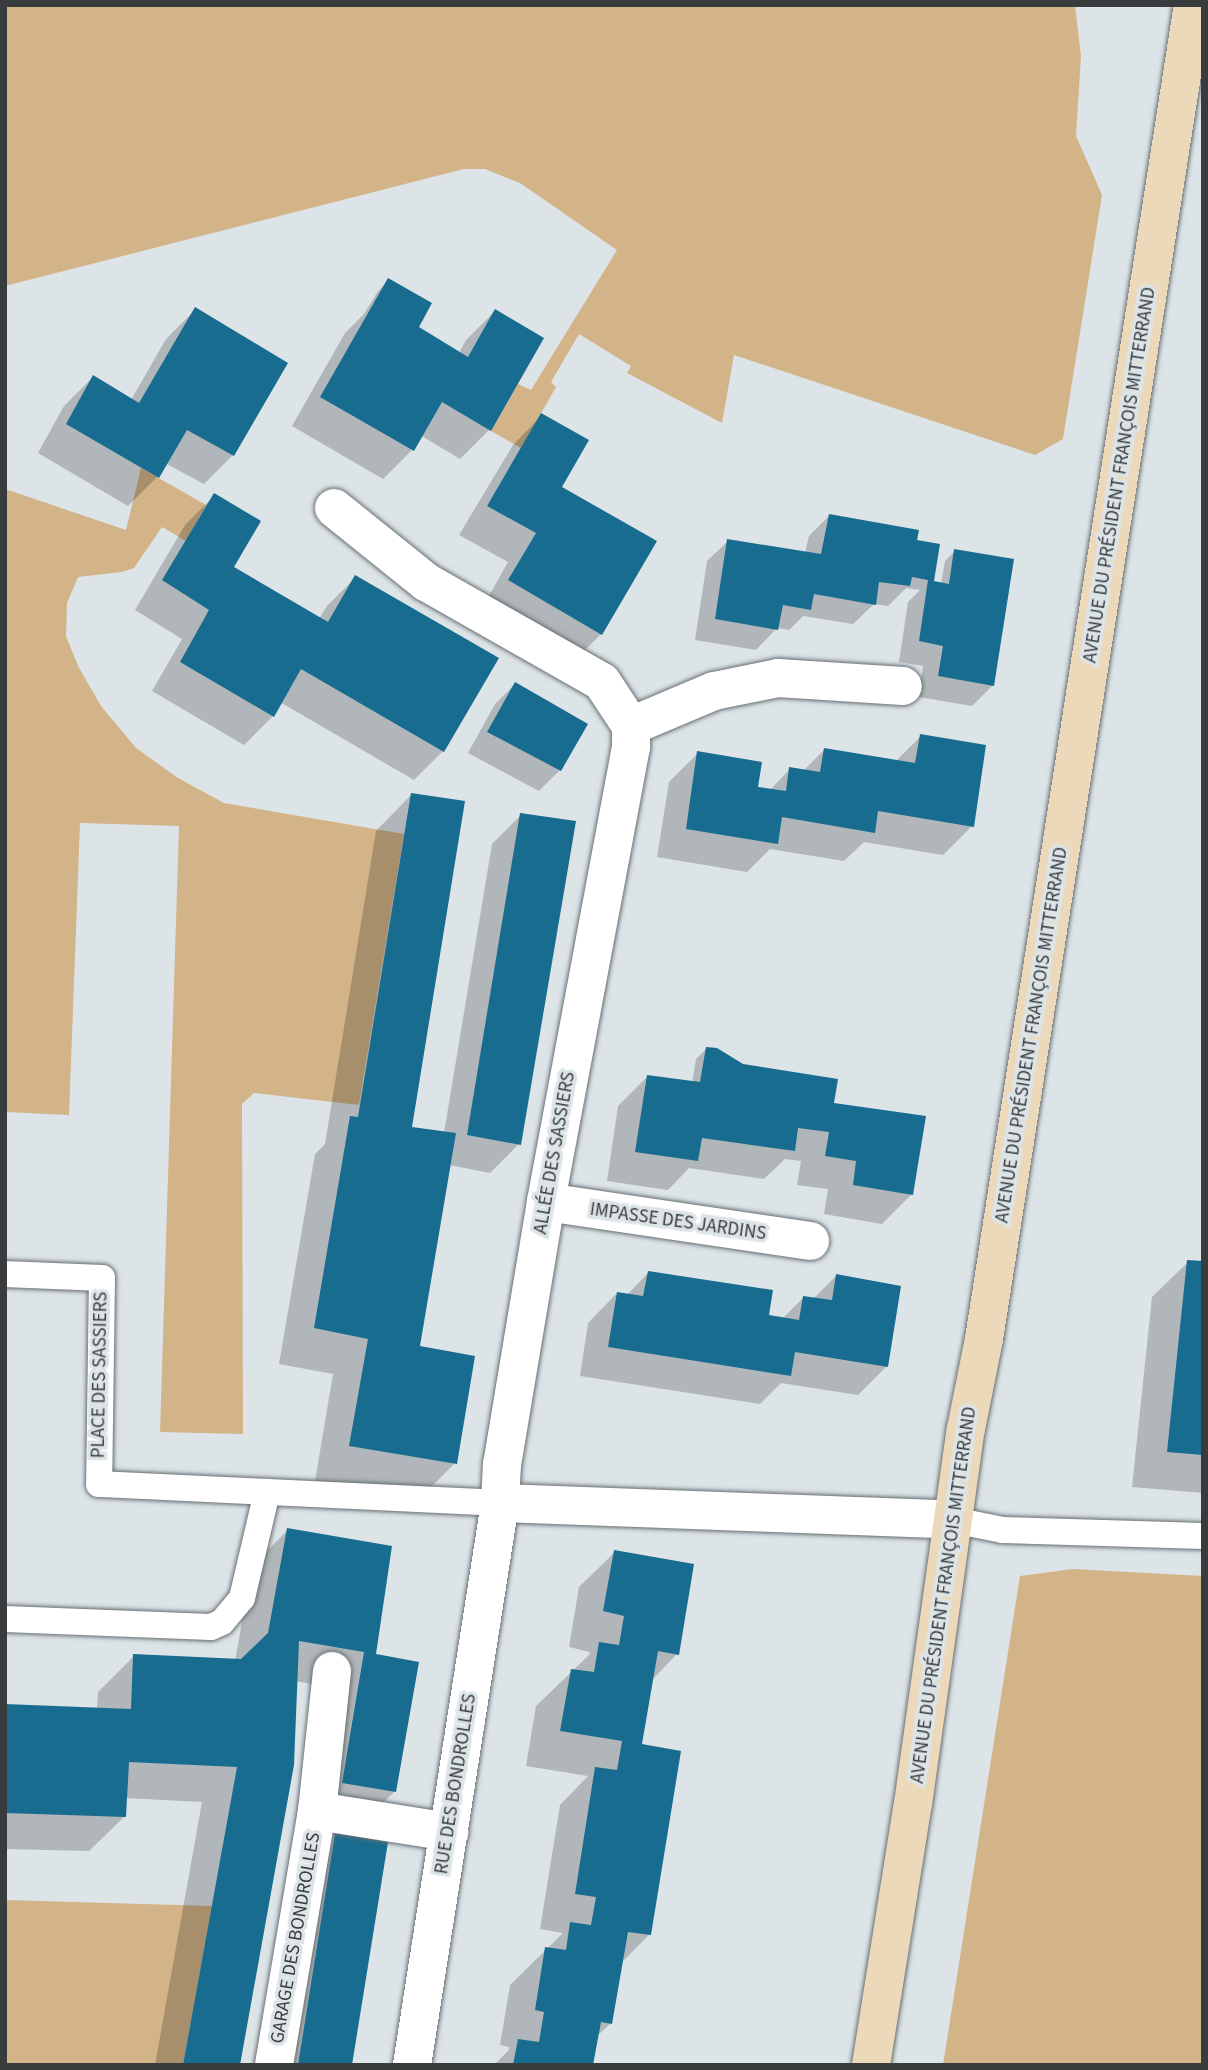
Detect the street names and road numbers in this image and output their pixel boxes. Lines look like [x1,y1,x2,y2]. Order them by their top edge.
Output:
street label: AVENUE DU PRÉSIDENT FRANÇOIS MITTERRAND [1079,285,1161,665]
street label: AVENUE DU PRÉSIDENT FRANÇOIS MITTERRAND [991,845,1073,1225]
street label: ALLÉE DES SASSIERS [529,1070,581,1236]
street label: IMPASSE DES JARDINS [588,1198,768,1246]
street label: PLACE DES SASSIERS [87,1291,113,1459]
street label: AVENUE DU PRÉSIDENT FRANÇOIS MITTERRAND [906,1405,982,1785]
street label: RUE DES BONDROLLES [430,1692,482,1876]
street label: GARAGE DES BONDROLLES [266,1831,326,2045]

